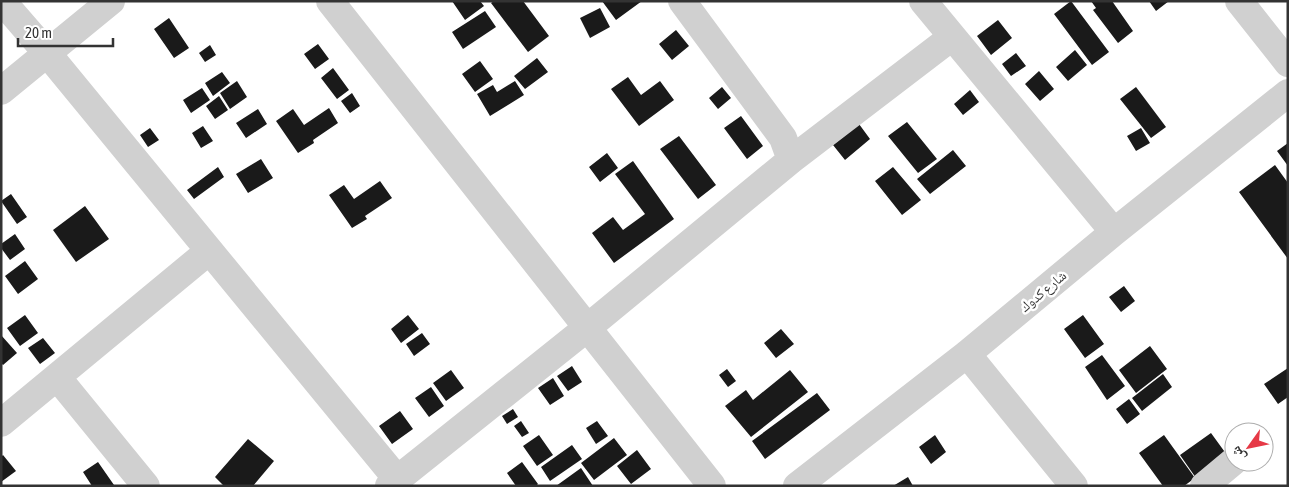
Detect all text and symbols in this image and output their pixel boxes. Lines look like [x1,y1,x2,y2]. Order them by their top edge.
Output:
scale bar [18,15,112,47]
text: 20 m [25,24,52,41]
street label: شارع كدوك [1017,267,1071,316]
north arrow [1224,422,1274,472]
text: ش [1227,443,1250,465]

